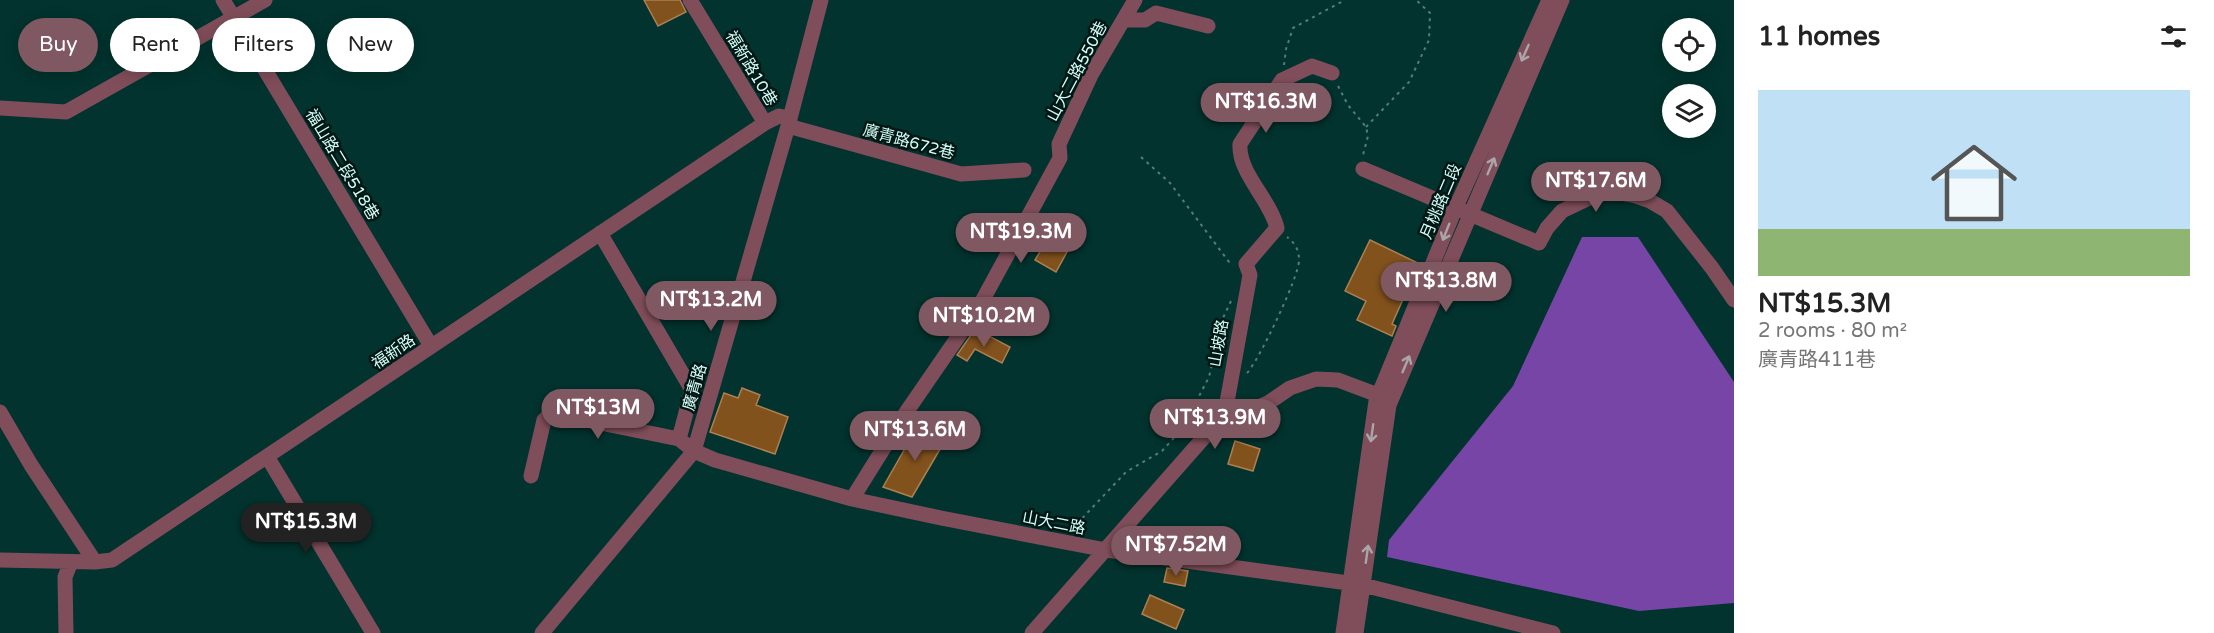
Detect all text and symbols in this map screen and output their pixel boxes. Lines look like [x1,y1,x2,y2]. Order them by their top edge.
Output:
chip: Buy [18,18,98,72]
chip: Rent [110,18,200,72]
chip: Filters [212,18,315,72]
chip: New [327,18,414,72]
street label: 山大二路550巷 [1042,18,1112,125]
map controls [1662,18,1716,138]
button: locate [1662,18,1716,72]
icon: filters [2157,20,2190,53]
text: 11 homes [1758,21,1880,52]
street label: 福新路10巷 [721,27,781,110]
one-way arrow [1519,44,1530,62]
pin: NT$16.3M [1204,83,1328,134]
button: layers [1662,84,1716,138]
text: NT$16.3M [1215,90,1317,114]
street label: 福山路二段518巷 [301,105,383,224]
street label: 廣青路672巷 [861,120,957,164]
icon: home [1920,129,2028,237]
one-way arrow [1485,157,1497,175]
street label: 月桃路二段 [1416,161,1466,242]
pin: NT$17.6M [1534,162,1658,213]
text: NT$17.6M [1545,169,1647,193]
pin: NT$19.3M [959,213,1083,264]
text: NT$19.3M [970,220,1072,244]
one-way arrow [1440,222,1451,240]
pin: NT$13.8M [1384,262,1508,313]
text: NT$13.8M [1395,269,1497,293]
pin: NT$13.2M [649,281,773,332]
text: NT$13.2M [660,288,762,312]
text: NT$15.3M [1758,288,1891,319]
pin: NT$10.2M [922,297,1046,348]
text: NT$10.2M [933,304,1035,328]
street label: 山坡路 [1205,318,1233,369]
text: 2 rooms · 80 m² [1758,319,1907,343]
street label: 福新路 [368,330,419,374]
text: 廣青路411巷 [1758,348,1876,372]
one-way arrow [1401,356,1412,374]
street label: 廣青路 [679,361,711,413]
pin: NT$13M [549,389,647,440]
text: NT$13M [556,396,641,420]
pin: NT$13.9M [1153,399,1277,450]
text: NT$13.9M [1164,406,1266,430]
pin: NT$13.6M [853,411,977,462]
text: NT$13.6M [864,418,966,442]
one-way arrow [1366,423,1377,443]
pin: NT$15.3M [244,503,368,554]
street label: 山大二路 [1020,507,1087,539]
text: NT$15.3M [255,510,357,534]
pin: NT$7.52M [1114,526,1238,577]
text: NT$7.52M [1125,533,1227,557]
one-way arrow [1362,545,1373,565]

